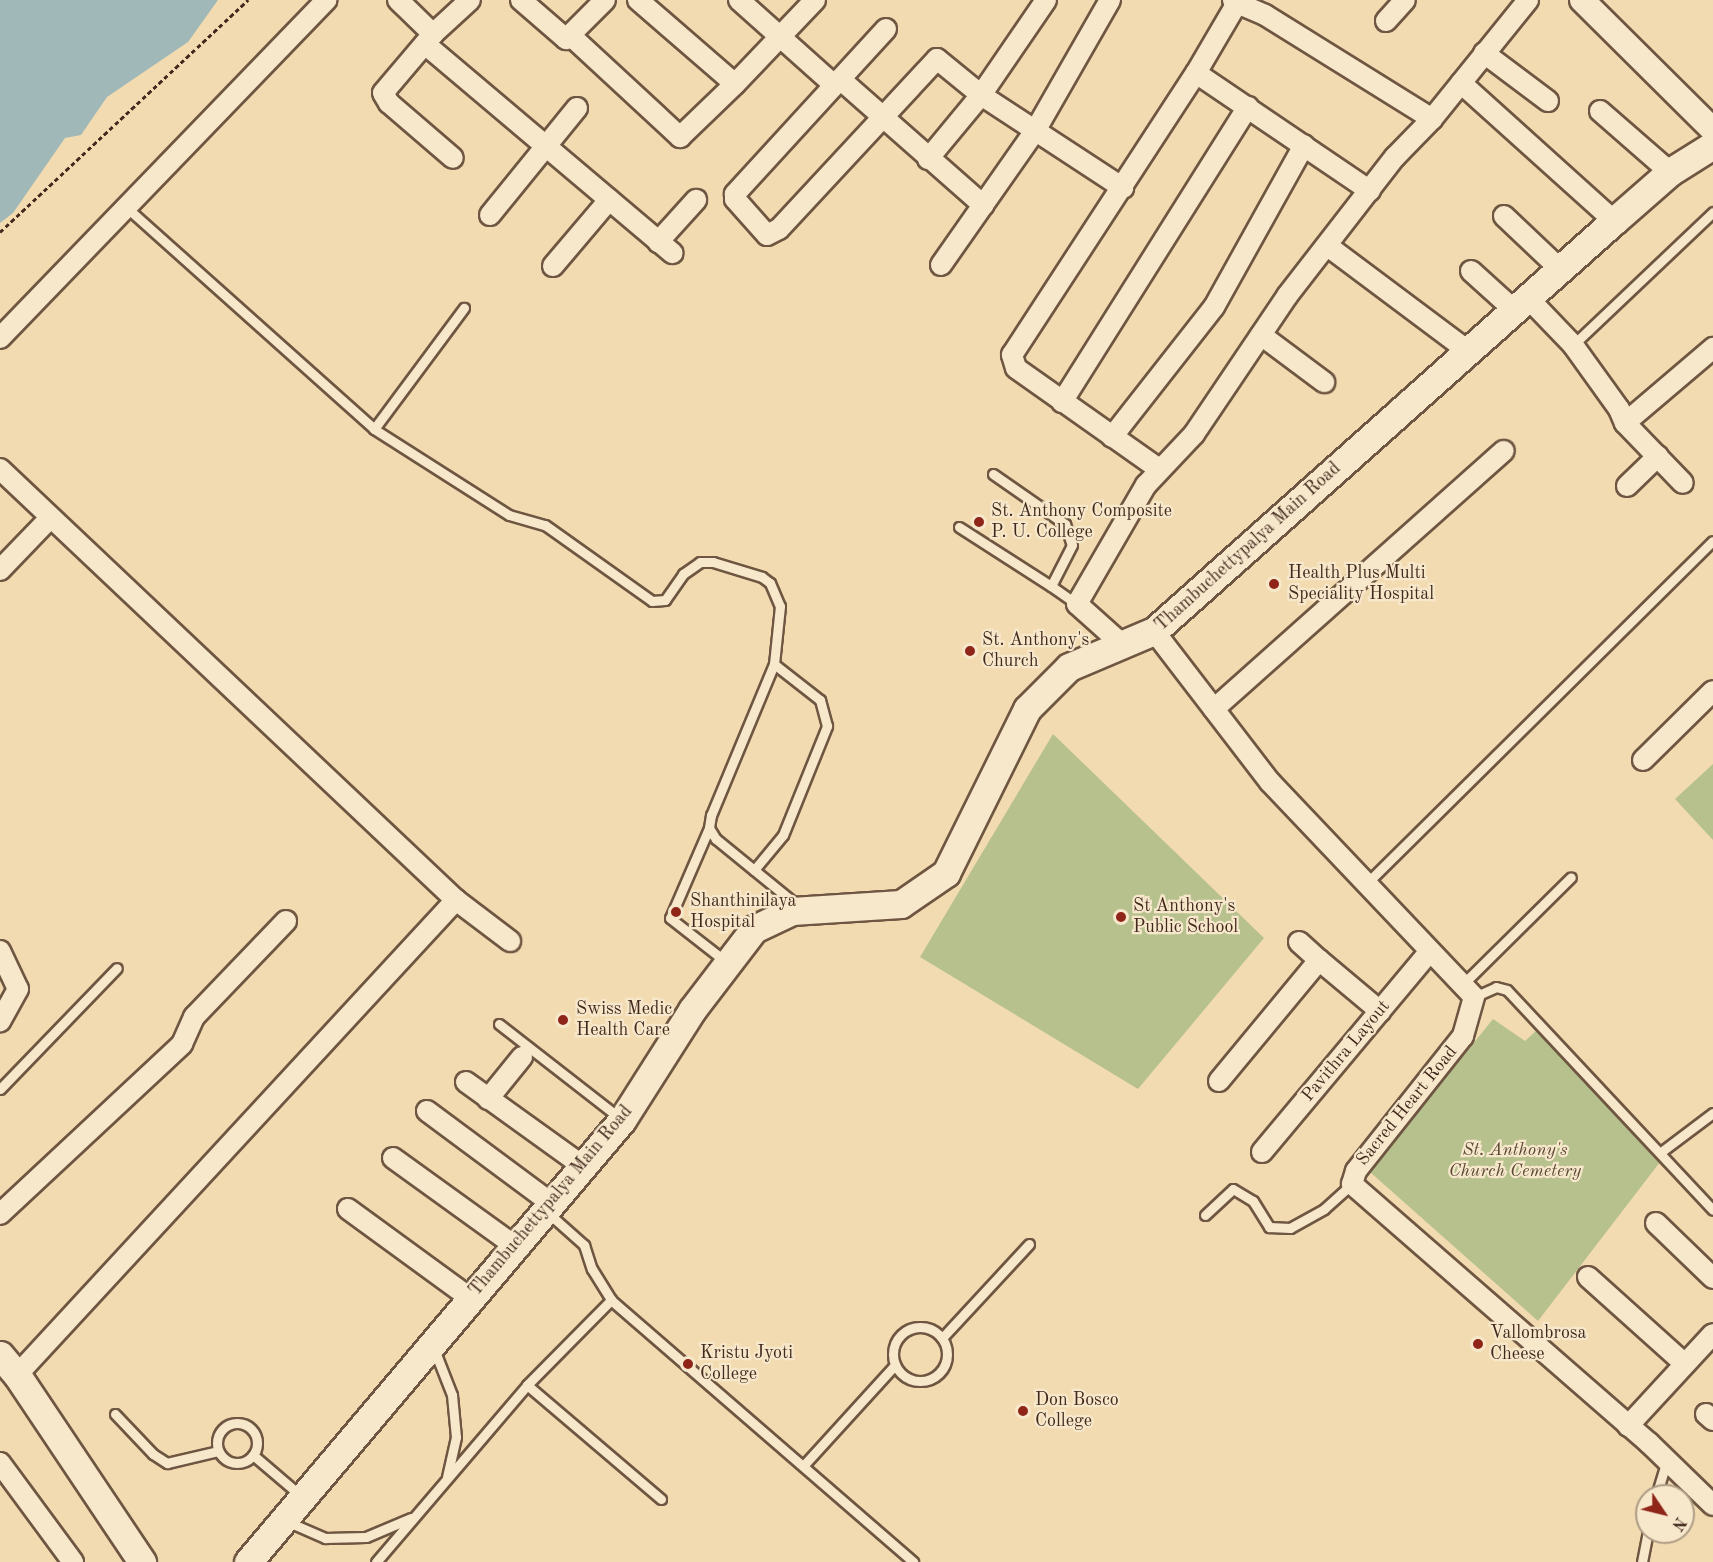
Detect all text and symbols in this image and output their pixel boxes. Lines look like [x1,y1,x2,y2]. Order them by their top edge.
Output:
street label: Thambuchettypalya Main Road [1151,458,1345,636]
place label: St. Anthony Composite P. U. College [991,501,1172,544]
marker: St. Anthony Composite P. U. College [972,515,986,529]
place label: Health Plus Multi Speciality Hospital [1288,563,1434,606]
marker: Health Plus Multi Speciality Hospital [1265,575,1283,593]
place label: St. Anthony's Church [982,630,1089,672]
marker: St. Anthony's Church [963,644,977,658]
place label: Shanthinilaya Hospital [690,891,796,934]
place label: St Anthony's Public School [1133,896,1238,938]
marker: Shanthinilaya Hospital [667,903,685,921]
marker: St Anthony's Public School [1114,910,1128,924]
street label: Pavithra Layout [1297,996,1395,1106]
place label: Swiss Medic Health Care [576,999,672,1042]
marker: Swiss Medic Health Care [554,1011,572,1029]
street label: Sacred Heart Road [1352,1042,1462,1170]
street label: Thambuchettypalya Main Road [465,1101,637,1301]
park label: St. Anthony's Church Cemetery [1449,1140,1581,1182]
place label: Vallombrosa Cheese [1490,1323,1587,1366]
marker: Vallombrosa Cheese [1471,1337,1485,1351]
place label: Kristu Jyoti College [700,1343,793,1386]
marker: Kristu Jyoti College [681,1357,695,1371]
place label: Don Bosco College [1035,1390,1119,1432]
marker: Don Bosco College [1016,1404,1030,1418]
north arrow [1635,1484,1695,1544]
text: N [1668,1514,1688,1533]

